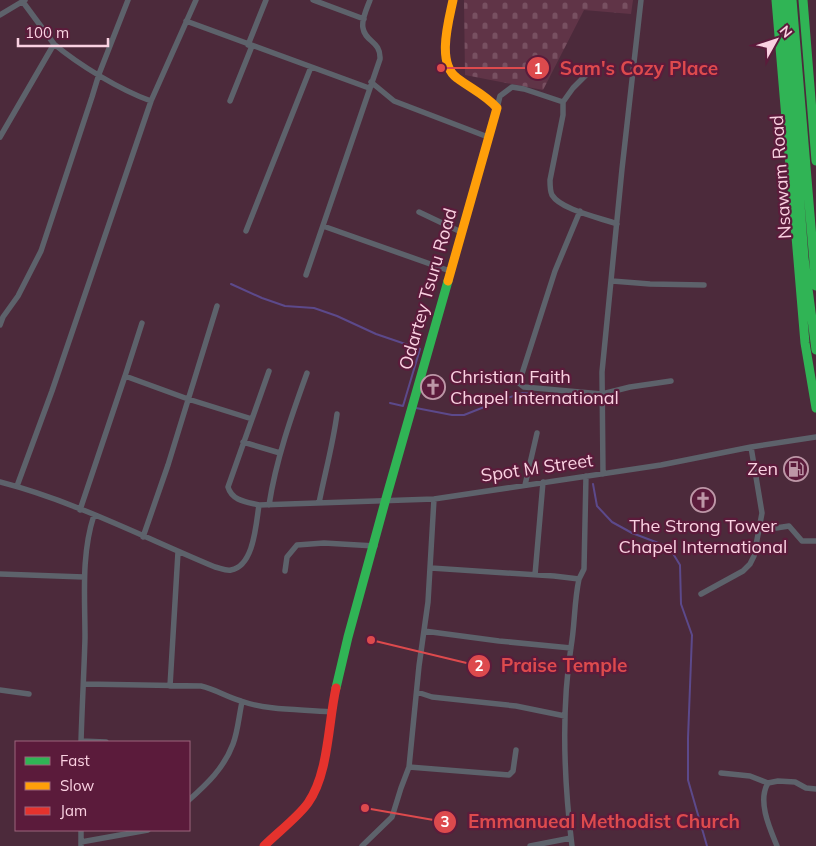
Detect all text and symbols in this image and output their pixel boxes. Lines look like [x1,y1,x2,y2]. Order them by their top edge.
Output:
scale bar [18,15,108,47]
north arrow [751,15,801,65]
text: N [776,22,796,41]
text: 100 m [25,23,69,42]
callout: Sam's Cozy Place [525,51,729,85]
text: Sam's Cozy Place [560,56,718,80]
text: 1 [533,59,543,78]
street label: Nsawam Road [765,114,796,240]
street label: Odartey Tsuru Road [393,205,462,372]
place label: Christian Faith Chapel International [450,365,619,409]
church icon: Christian Faith Chapel International [420,374,446,400]
street label: Spot M Street [479,448,595,487]
fuel station icon: Zen [783,456,809,482]
place label: Zen [747,457,778,480]
church icon: The Strong Tower Chapel International [690,487,716,513]
place label: The Strong Tower Chapel International [619,514,787,558]
callout: Praise Temple [466,649,638,683]
text: Praise Temple [501,653,627,677]
text: 2 [474,656,484,675]
legend [15,741,190,831]
text: Fast [60,751,90,770]
text: Slow [60,776,94,795]
text: Jam [60,801,87,820]
callout: Emmanueal Methodist Church [433,805,750,839]
text: Emmanueal Methodist Church [468,809,740,833]
text: 3 [440,812,450,831]

